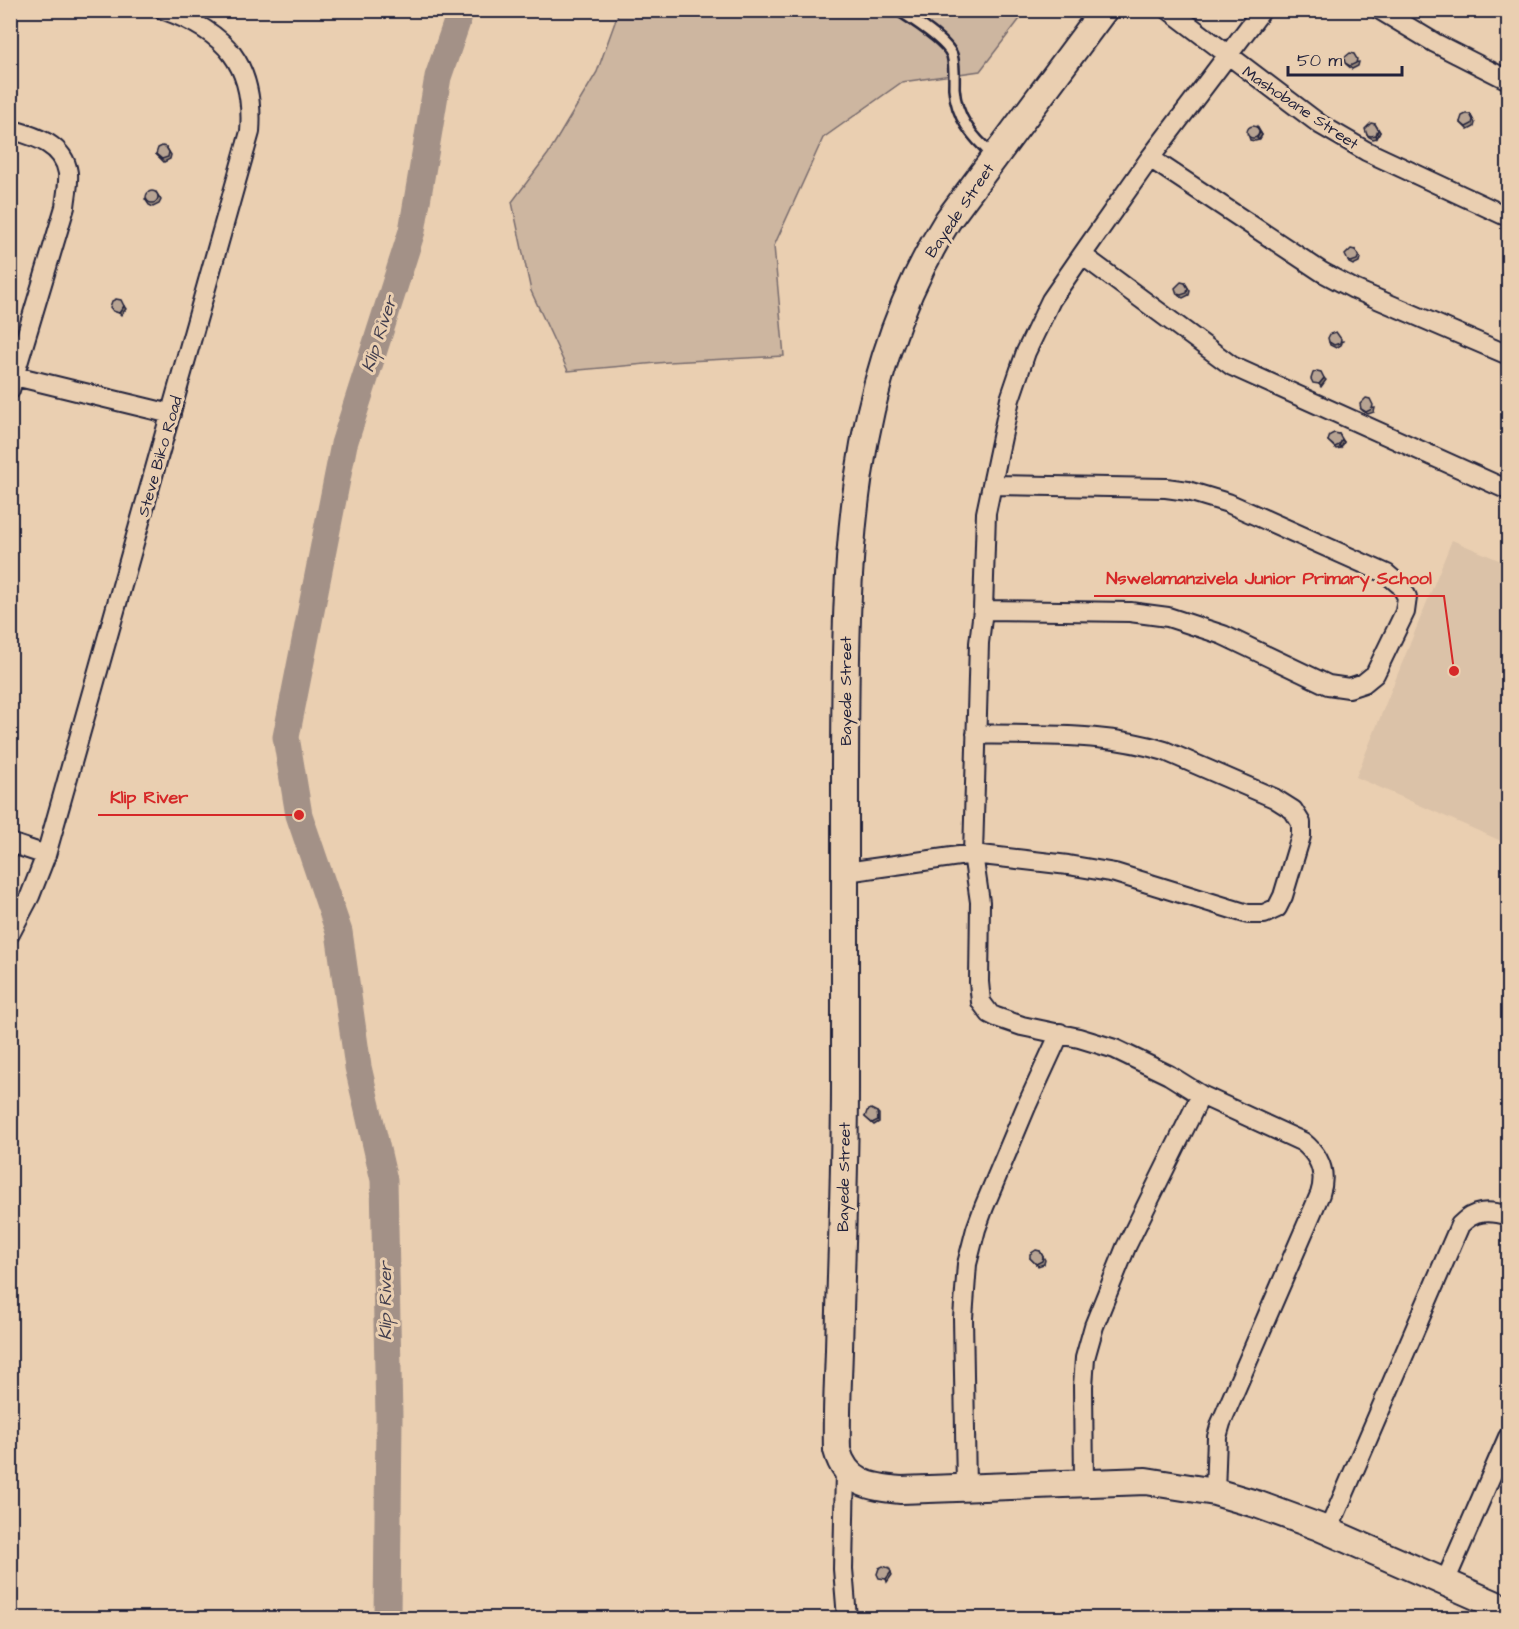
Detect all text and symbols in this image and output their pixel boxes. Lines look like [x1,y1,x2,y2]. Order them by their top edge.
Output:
scale bar [1288,39,1402,77]
text: 50 m [1297,48,1342,73]
street label: Mashobane Street [1238,61,1363,155]
street label: Bayede Street [920,159,1001,263]
water label: Klip River [355,291,404,375]
street label: Steve Biko Road [132,393,188,519]
callout: Nswelamanzivela Junior Primary School [1094,560,1444,596]
text: Nswelamanzivela Junior Primary School [1106,566,1432,592]
street label: Bayede Street [835,636,858,746]
callout: Klip River [98,779,200,815]
text: Klip River [110,785,188,810]
street label: Bayede Street [832,1122,857,1232]
water label: Klip River [373,1260,398,1340]

